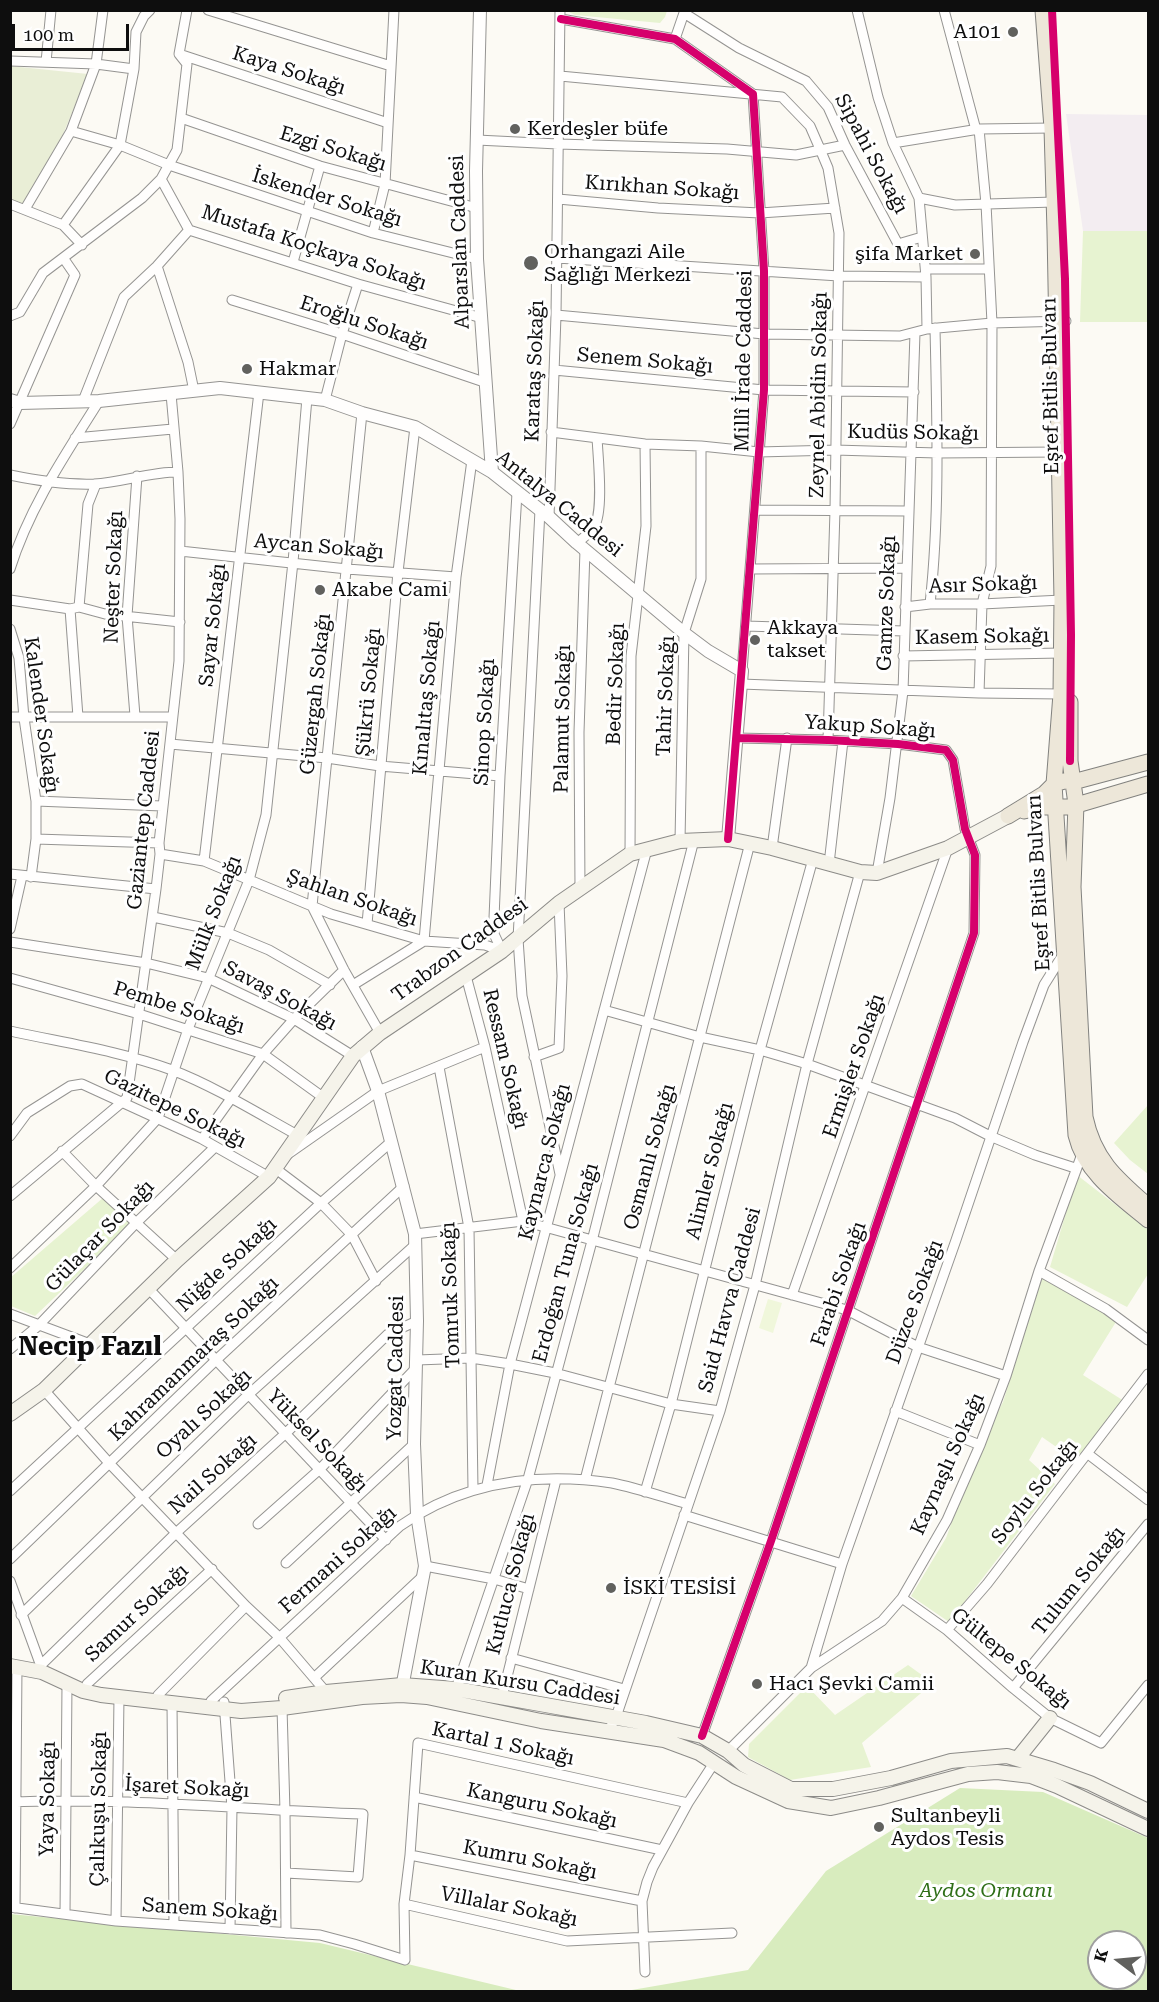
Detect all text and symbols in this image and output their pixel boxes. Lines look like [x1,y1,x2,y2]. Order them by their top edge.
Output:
scale bar [15,12,132,50]
place label: A101 [953,20,1001,44]
text: 100 m [23,24,74,45]
marker: A101 [1006,25,1020,39]
street label: Kaya Sokağı [229,41,349,101]
street label: Sipahi Sokağı [829,90,913,218]
place label: Kerdeşler büfe [527,117,668,141]
street label: Ezgi Sokağı [277,121,389,177]
marker: Kerdeşler büfe [508,122,522,136]
street label: Alparslan Caddesi [445,154,475,330]
street label: İskender Sokağı [249,164,405,232]
street label: Kırıkhan Sokağı [584,171,740,205]
street label: Mustafa Koçkaya Sokağı [198,200,430,296]
place label: Orhangazi Aile Sağlığı Merkezi [544,240,691,287]
place label: şifa Market [855,242,963,266]
marker: şifa Market [968,247,982,261]
marker: Orhangazi Aile Sağlığı Merkezi [522,254,540,272]
street label: Millî İrade Caddesi [730,270,758,452]
street label: Eroğlu Sokağı [297,291,431,355]
street label: Zeynel Abidin Sokağı [805,292,833,498]
street label: Eşref Bitlis Bulvarı [1037,297,1065,475]
street label: Karataş Sokağı [521,300,549,442]
street label: Senem Sokağı [576,343,714,379]
place label: Hakmar [259,357,336,381]
marker: Hakmar [240,362,254,376]
street label: Kudüs Sokağı [847,420,979,446]
street label: Antalya Caddesi [491,446,627,562]
street label: Neşter Sokağı [100,510,128,644]
street label: Aycan Sokağı [253,529,385,565]
street label: Gamze Sokağı [873,535,901,671]
street label: Sayar Sokağı [195,562,231,688]
street label: Asır Sokağı [928,571,1038,599]
place label: Akabe Cami [332,578,448,602]
marker: Akabe Cami [313,583,327,597]
street label: Güzergah Sokağı [296,612,336,776]
place label: Akkaya takset [767,616,838,663]
street label: Kınalıtaş Sokağı [408,619,446,777]
street label: Bedir Sokağı [602,622,630,746]
street label: Kasem Sokağı [915,624,1049,650]
street label: Şükrü Sokağı [351,627,387,757]
marker: Akkaya takset [748,633,762,647]
street label: Kalender Sokağı [18,635,64,795]
street label: Tahir Sokağı [652,635,680,757]
street label: Palamut Sokağı [550,644,576,794]
street label: Sinop Sokağı [470,658,500,786]
street label: Yakup Sokağı [803,710,937,744]
street label: Gaziantep Caddesi [123,729,165,911]
street label: Eşref Bitlis Bulvarı [1022,794,1056,972]
street label: Mülk Sokağı [181,852,247,974]
street label: Şahlan Sokağı [284,864,420,932]
street label: Trabzon Caddesi [387,893,533,1007]
street label: Savaş Sokağı [219,956,341,1036]
street label: Pembe Sokağı [111,977,247,1039]
street label: Ressam Sokağı [477,987,533,1131]
street label: Ermişler Sokağı [818,991,890,1141]
street label: Gazitepe Sokağı [100,1064,250,1154]
street label: Kaynarca Sokağı [514,1081,576,1243]
street label: Osmanlı Sokağı [619,1081,681,1233]
street label: Alimler Sokağı [681,1100,739,1242]
street label: Erdoğan Tuna Sokağı [528,1161,604,1365]
street label: Gülaçar Sokağı [41,1175,159,1297]
street label: Said Havva Caddesi [694,1205,766,1395]
street label: Niğde Sokağı [172,1213,282,1317]
street label: Farabi Sokağı [806,1218,872,1350]
street label: Tomruk Sokağı [436,1221,466,1369]
street label: Düzce Sokağı [881,1237,949,1367]
street label: Kahramanmaraş Sokağı [104,1272,284,1446]
street label: Yozgat Caddesi [383,1295,409,1441]
district label: Necip Fazıl [18,1331,162,1363]
street label: Oyalı Sokağı [151,1364,257,1464]
street label: Yüksel Sokağı [262,1384,372,1498]
street label: Kaynaşlı Sokağı [906,1389,990,1539]
street label: Nail Sokağı [164,1428,262,1520]
street label: Soylu Sokağı [987,1435,1083,1549]
street label: Fermani Sokağı [274,1501,402,1619]
street label: Kutluca Sokağı [482,1511,540,1657]
street label: Tulum Sokağı [1028,1522,1130,1640]
street label: Samur Sokağı [80,1559,194,1667]
place label: İSKİ TESİSİ [623,1576,736,1600]
marker: İSKİ TESİSİ [604,1581,618,1595]
street label: Gültepe Sokağı [946,1603,1076,1715]
street label: Kuran Kursu Caddesi [418,1655,622,1711]
place label: Hacı Şevki Camii [769,1672,934,1696]
marker: Hacı Şevki Camii [750,1677,764,1691]
street label: Kartal 1 Sokağı [430,1717,576,1771]
street label: Çalıkuşu Sokağı [86,1731,112,1887]
street label: Yaya Sokağı [35,1741,61,1857]
street label: İşaret Sokağı [124,1773,250,1803]
street label: Kanguru Sokağı [465,1778,619,1834]
place label: Sultanbeyli Aydos Tesis [891,1804,1004,1851]
marker: Sultanbeyli Aydos Tesis [872,1820,886,1834]
street label: Kumru Sokağı [461,1835,599,1885]
park label: Aydos Ormanı [919,1879,1053,1903]
street label: Villalar Sokağı [438,1882,580,1932]
street label: Sanem Sokağı [141,1893,279,1927]
north arrow [1087,1930,1147,1990]
text: K [1090,1947,1112,1964]

